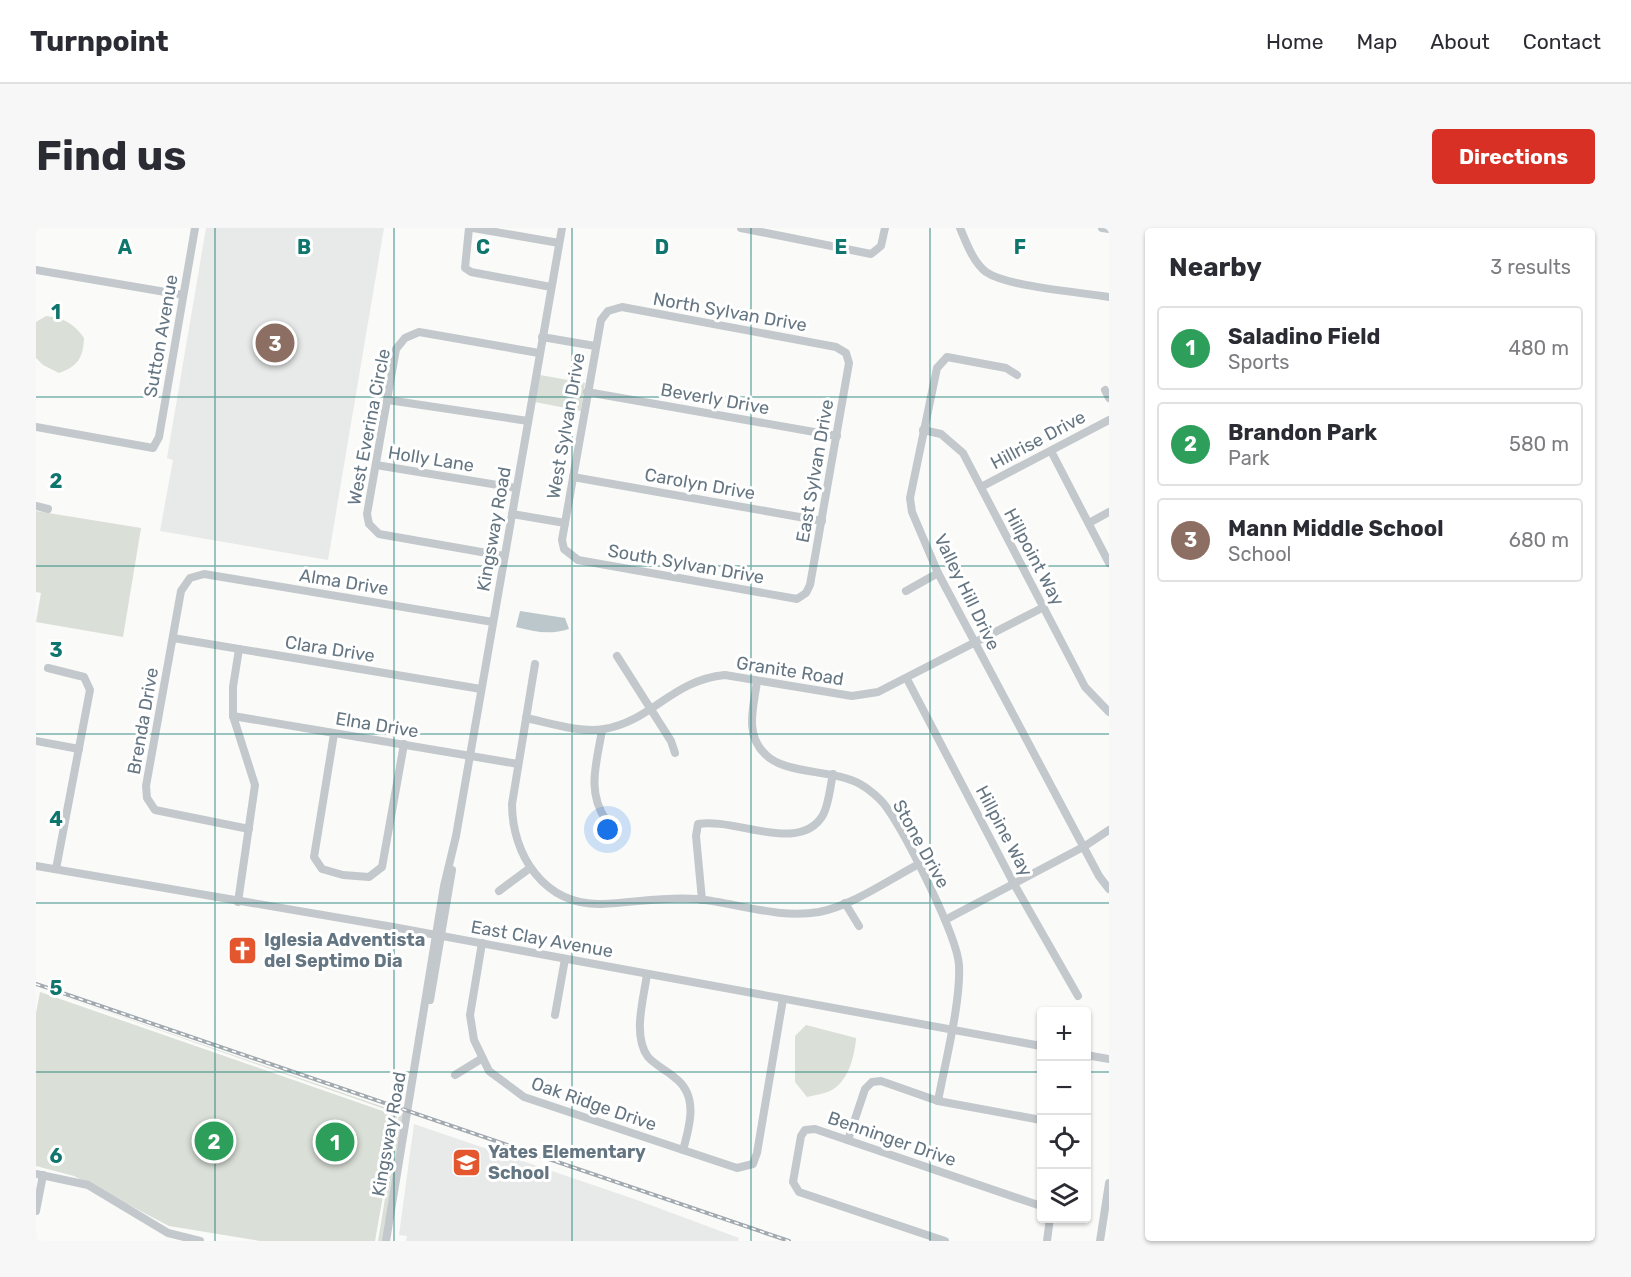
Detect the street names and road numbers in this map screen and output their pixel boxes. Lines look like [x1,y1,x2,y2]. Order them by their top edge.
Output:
street label: Sutton Avenue [139,273,183,399]
street label: North Sylvan Drive [651,288,809,336]
street label: West Everina Circle [343,347,395,507]
street label: West Sylvan Drive [542,351,590,501]
street label: Beverly Drive [659,379,771,419]
street label: East Sylvan Drive [792,398,838,544]
street label: Hillrise Drive [987,406,1089,474]
street label: Holly Lane [386,441,476,477]
street label: Carolyn Drive [643,463,757,505]
street label: Kingsway Road [472,465,516,593]
street label: Hillpoint Way [999,505,1069,609]
street label: Valley Hill Drive [929,530,1005,654]
street label: South Sylvan Drive [606,539,766,589]
street label: Alma Drive [298,564,390,600]
street label: Clara Drive [284,631,376,667]
street label: Granite Road [735,652,845,690]
street label: Brenda Drive [123,666,163,776]
street label: Elna Drive [334,708,420,742]
street label: Hillpine Way [971,782,1037,880]
street label: Stone Drive [888,796,954,892]
street label: East Clay Avenue [469,916,615,962]
street label: Kingsway Road [367,1070,411,1198]
street label: Oak Ridge Drive [528,1072,660,1136]
street label: Benninger Drive [825,1107,959,1171]

